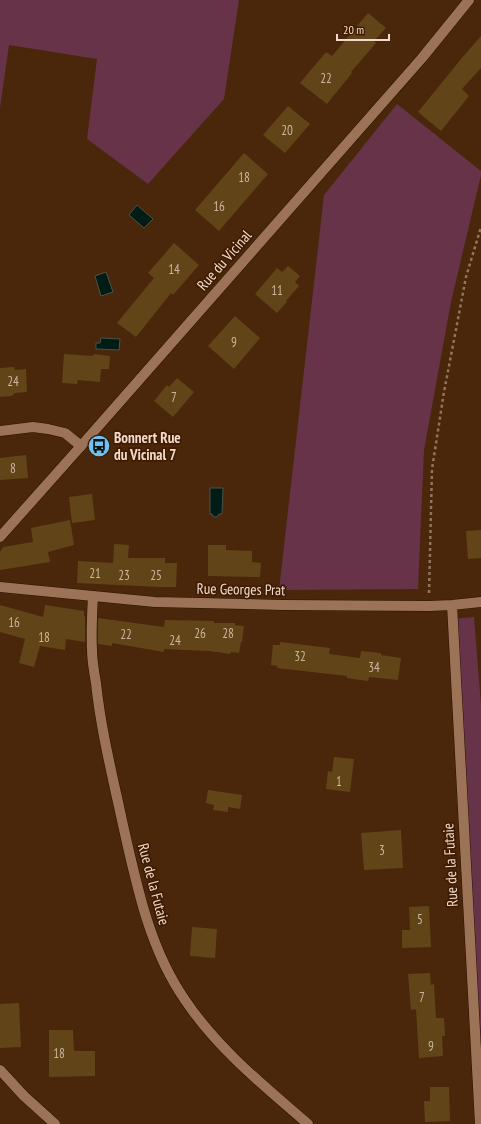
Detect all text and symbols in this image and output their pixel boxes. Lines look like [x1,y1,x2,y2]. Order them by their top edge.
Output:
scale bar [337,16,389,42]
text: 20 m [343,22,364,37]
house number: 22 [320,70,332,87]
house number: 20 [281,122,293,139]
house number: 18 [238,169,250,186]
house number: 16 [213,198,225,215]
street label: Rue du Vicinal [193,226,256,294]
house number: 14 [168,261,180,278]
house number: 11 [271,282,283,299]
house number: 9 [231,334,237,351]
house number: 24 [7,373,19,390]
house number: 7 [171,389,177,406]
place label: Bonnert Rue du Vicinal 7 [114,428,181,464]
bus stop icon: Bonnert Rue du Vicinal 7 [86,433,112,459]
house number: 8 [10,460,16,477]
house number: 21 [89,565,101,582]
house number: 23 [118,567,130,584]
house number: 25 [150,567,162,584]
street label: Rue Georges Prat [197,579,285,599]
house number: 16 [8,614,20,631]
house number: 26 [194,625,206,642]
house number: 28 [222,625,234,642]
house number: 22 [120,626,132,643]
house number: 18 [38,629,50,646]
house number: 24 [169,632,181,649]
house number: 32 [294,648,306,665]
house number: 34 [368,659,380,676]
house number: 1 [336,773,342,790]
street label: Rue de la Futaie [438,823,462,907]
street label: Rue de la Futaie [134,841,174,927]
house number: 3 [379,842,385,859]
house number: 5 [417,911,423,928]
house number: 7 [419,989,425,1006]
house number: 9 [428,1038,434,1055]
house number: 18 [53,1045,65,1062]

